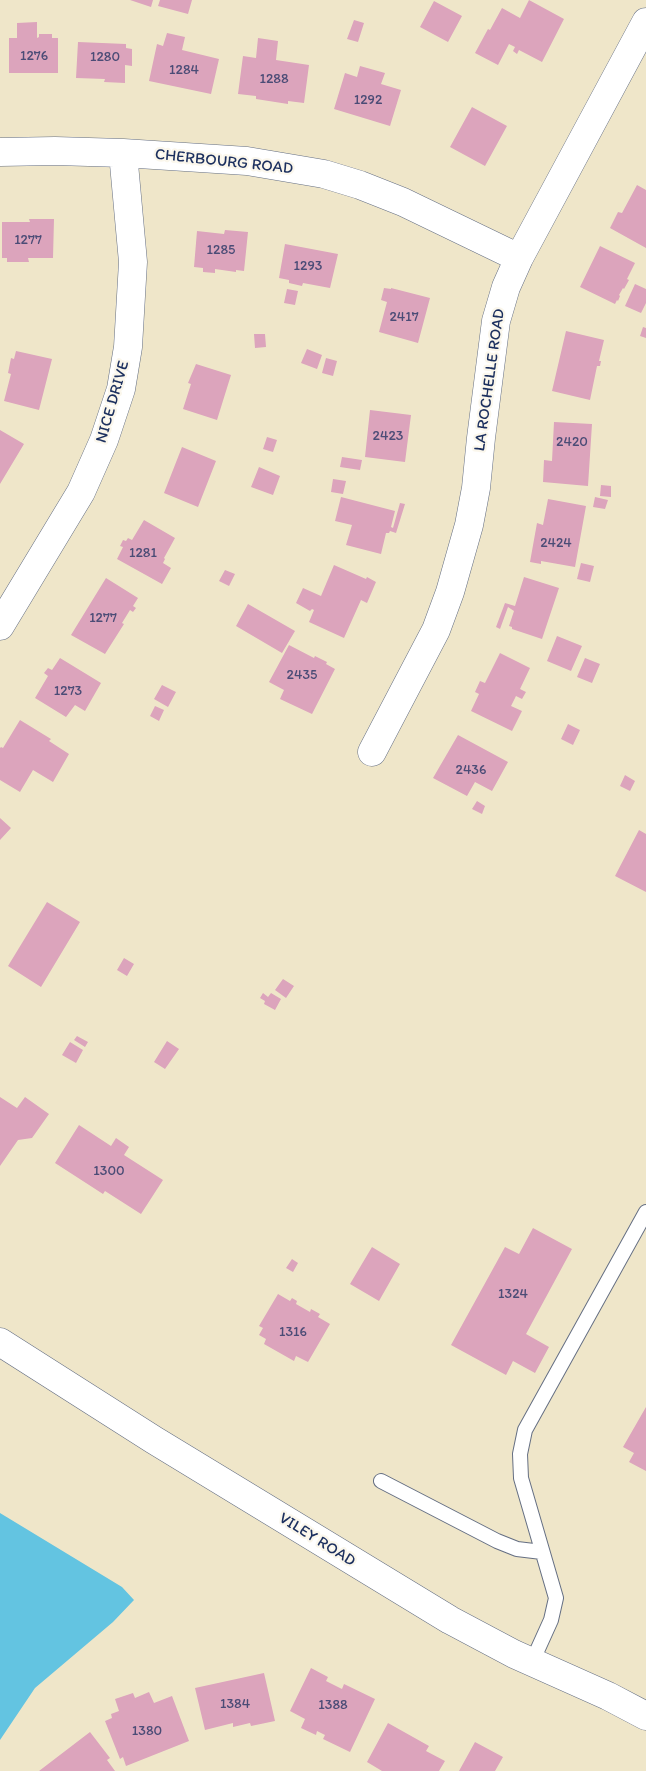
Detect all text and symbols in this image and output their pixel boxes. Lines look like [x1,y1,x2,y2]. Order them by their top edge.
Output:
house number: 1276 [20,48,48,64]
house number: 1280 [90,49,120,65]
house number: 1284 [169,62,199,78]
house number: 1288 [259,71,289,87]
house number: 1292 [354,92,382,108]
street label: CHERBOURG ROAD [154,145,294,179]
house number: 1277 [14,232,42,248]
house number: 1285 [207,242,235,258]
house number: 1293 [294,258,322,274]
street label: LA ROCHELLE ROAD [470,307,510,453]
house number: 2417 [389,309,419,325]
street label: NICE DRIVE [92,359,134,445]
house number: 2423 [373,428,403,444]
house number: 2420 [556,434,588,450]
house number: 2424 [540,535,572,551]
house number: 1281 [129,545,157,561]
house number: 1277 [89,610,117,626]
house number: 2435 [287,667,317,683]
house number: 1273 [54,683,82,699]
house number: 2436 [456,762,486,778]
house number: 1300 [93,1163,125,1179]
house number: 1324 [498,1286,528,1302]
house number: 1316 [279,1324,307,1340]
street label: VILEY ROAD [275,1509,359,1571]
house number: 1384 [220,1696,250,1712]
house number: 1388 [318,1697,348,1713]
house number: 1380 [132,1723,162,1739]

